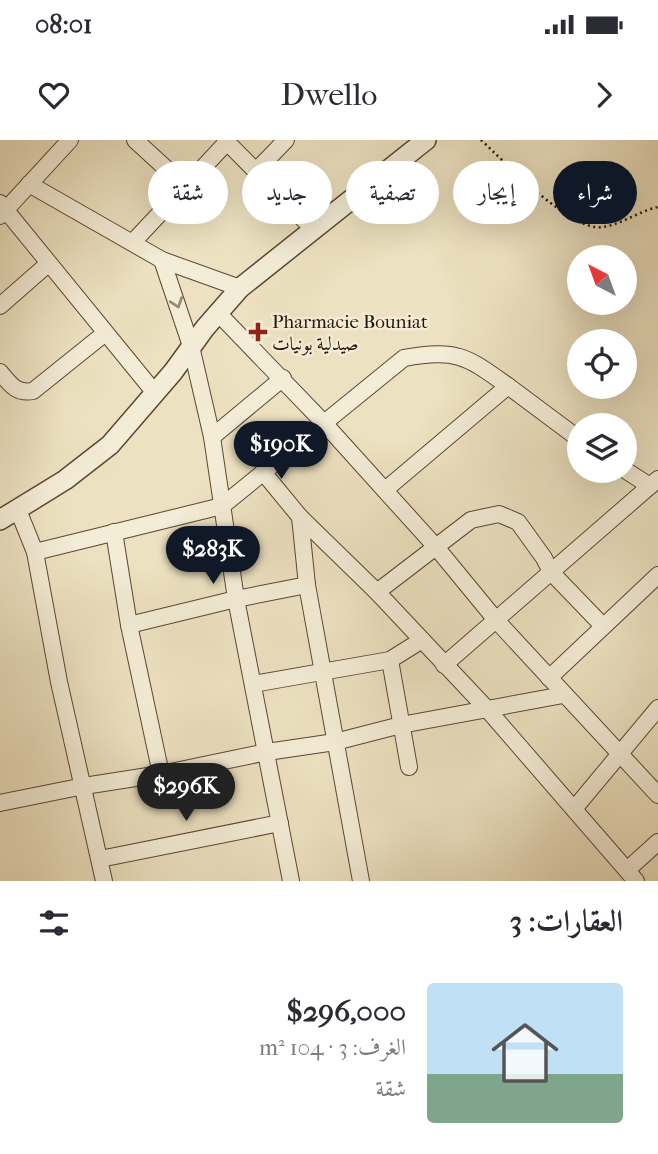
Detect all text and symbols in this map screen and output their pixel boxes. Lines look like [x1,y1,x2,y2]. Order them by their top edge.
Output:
text: 08:01 [35,9,92,40]
icon: heart [35,76,73,114]
text: Dwello [280,76,378,113]
icon: forward [585,76,623,114]
chip: شقة [148,161,228,224]
chip: جديد [242,161,332,224]
chip: تصفية [346,161,439,224]
chip: إيجار [453,161,539,224]
chip: شراء [553,161,637,224]
north arrow [567,245,637,315]
map controls [567,245,637,483]
one-way arrow [169,296,183,308]
place label: Pharmacie Bouniat صيدلية بونيات [272,311,428,356]
marker: Pharmacie Bouniat صيدلية بونيات [250,324,266,340]
button: locate [567,329,637,399]
button: layers [567,413,637,483]
pin: $190K [232,422,330,481]
text: $190K [250,430,312,457]
pin: $283K [164,526,262,586]
text: $283K [182,535,244,562]
pin: $296K [137,764,235,823]
text: $296K [153,772,219,799]
icon: filters [35,904,73,942]
text: العقارات: 3 [510,904,623,939]
text: $296,000 [286,994,406,1029]
icon: home [483,1011,567,1095]
text: الغرف: 3 · 104 m² [259,1034,406,1061]
text: شقة [376,1075,406,1102]

